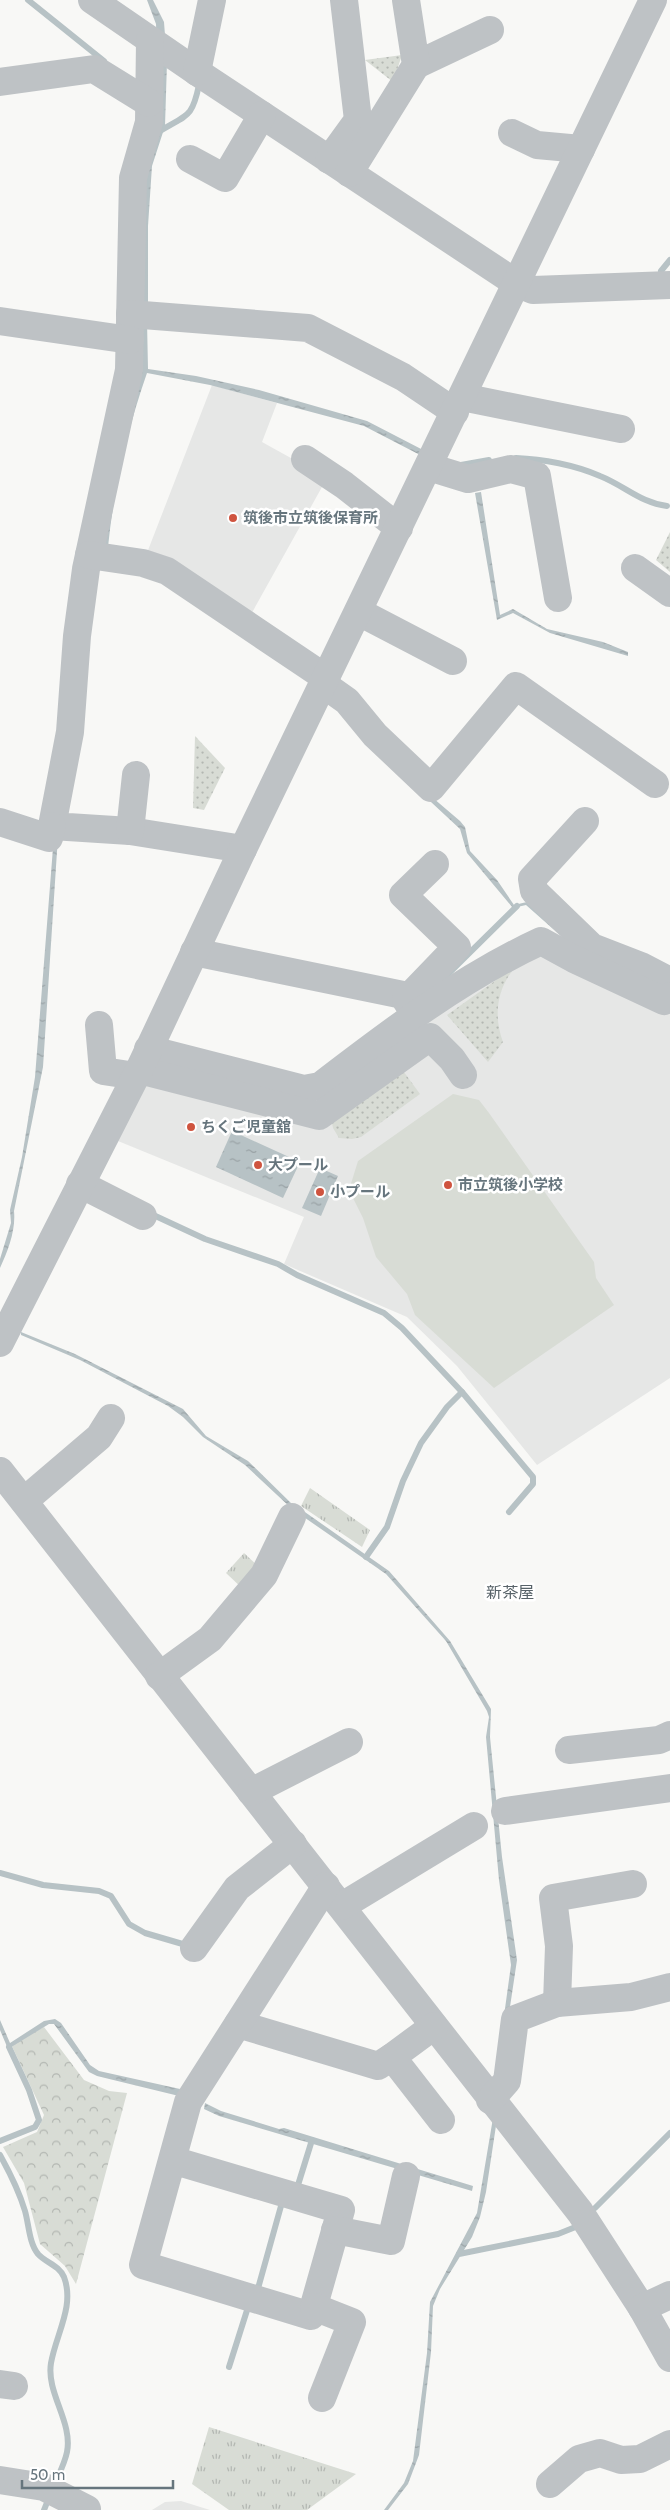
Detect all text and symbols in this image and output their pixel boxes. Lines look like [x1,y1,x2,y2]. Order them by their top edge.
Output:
place label: 筑後市立筑後保育所 [243,509,378,527]
marker: 筑後市立筑後保育所 [227,512,239,524]
place label: ちくご児童舘 [201,1118,291,1136]
marker: ちくご児童舘 [185,1121,197,1133]
place label: 大プール [268,1156,328,1174]
marker: 大プール [252,1159,264,1171]
place label: 市立筑後小学校 [458,1176,563,1194]
marker: 市立筑後小学校 [442,1179,454,1191]
place label: 小プール [330,1183,390,1201]
marker: 小プール [314,1186,326,1198]
district label: 新茶屋 [486,1583,534,1602]
scale bar [22,2458,174,2490]
text: 50 m [30,2466,65,2484]

